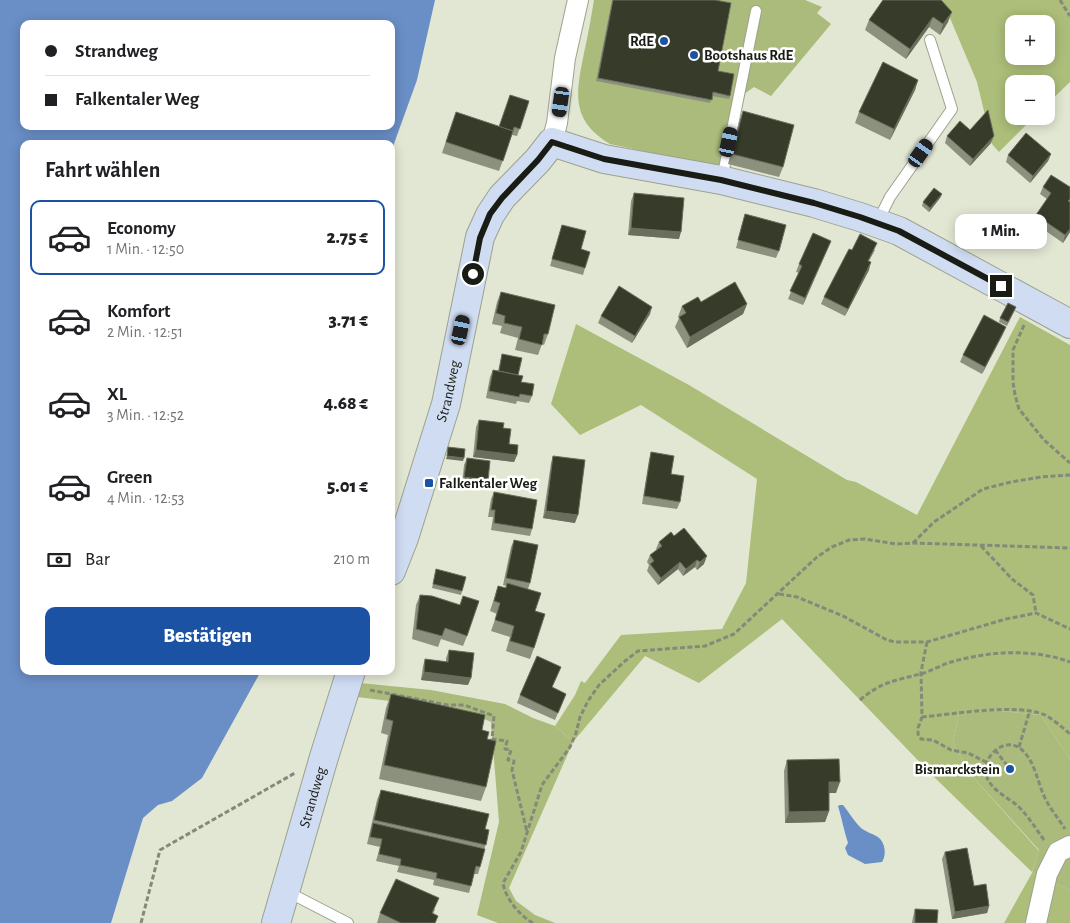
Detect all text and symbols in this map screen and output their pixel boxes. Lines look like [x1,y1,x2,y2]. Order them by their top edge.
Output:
map controls [1005,15,1055,125]
button: + [1005,15,1055,65]
place label: RdE [630,34,654,49]
marker: RdE [658,35,670,47]
text: Strandweg [75,42,158,61]
place label: Bootshaus RdE [704,48,794,63]
marker: Bootshaus RdE [688,49,700,61]
button: − [1005,75,1055,125]
car [551,86,570,118]
text: Falkentaler Weg [75,90,199,109]
car [718,126,739,158]
car [906,136,935,170]
text: Fahrt wählen [45,159,160,181]
callout: 1 Min. [955,214,1047,248]
icon: car [47,215,92,260]
text: Economy [107,219,176,238]
text: 1 Min. [982,223,1020,239]
text: 2.75 € [326,228,368,247]
text: 1 Min. · 12:50 [107,241,184,257]
route start [462,263,484,285]
route end [990,275,1012,297]
icon: car [47,298,92,343]
text: Komfort [107,302,171,321]
text: 3.71 € [328,311,368,330]
car [450,314,471,346]
text: 2 Min. · 12:51 [107,324,183,340]
street label: Strandweg [434,358,463,424]
icon: car [47,381,92,426]
text: XL [107,385,127,404]
text: 4.68 € [324,394,368,413]
text: 3 Min. · 12:52 [107,407,184,423]
icon: car [47,464,92,509]
text: Green [107,468,153,487]
place label: Falkentaler Weg [439,476,537,491]
text: 5.01 € [327,477,368,496]
marker: Falkentaler Weg [423,477,435,489]
text: 4 Min. · 12:53 [107,490,184,506]
icon: cash [45,546,73,574]
text: Bar [85,550,110,569]
text: 210 m [333,551,370,567]
button: Bestätigen [45,607,370,665]
place label: Bismarckstein [914,762,1000,777]
marker: Bismarckstein [1004,763,1016,775]
street label: Strandweg [297,764,329,830]

